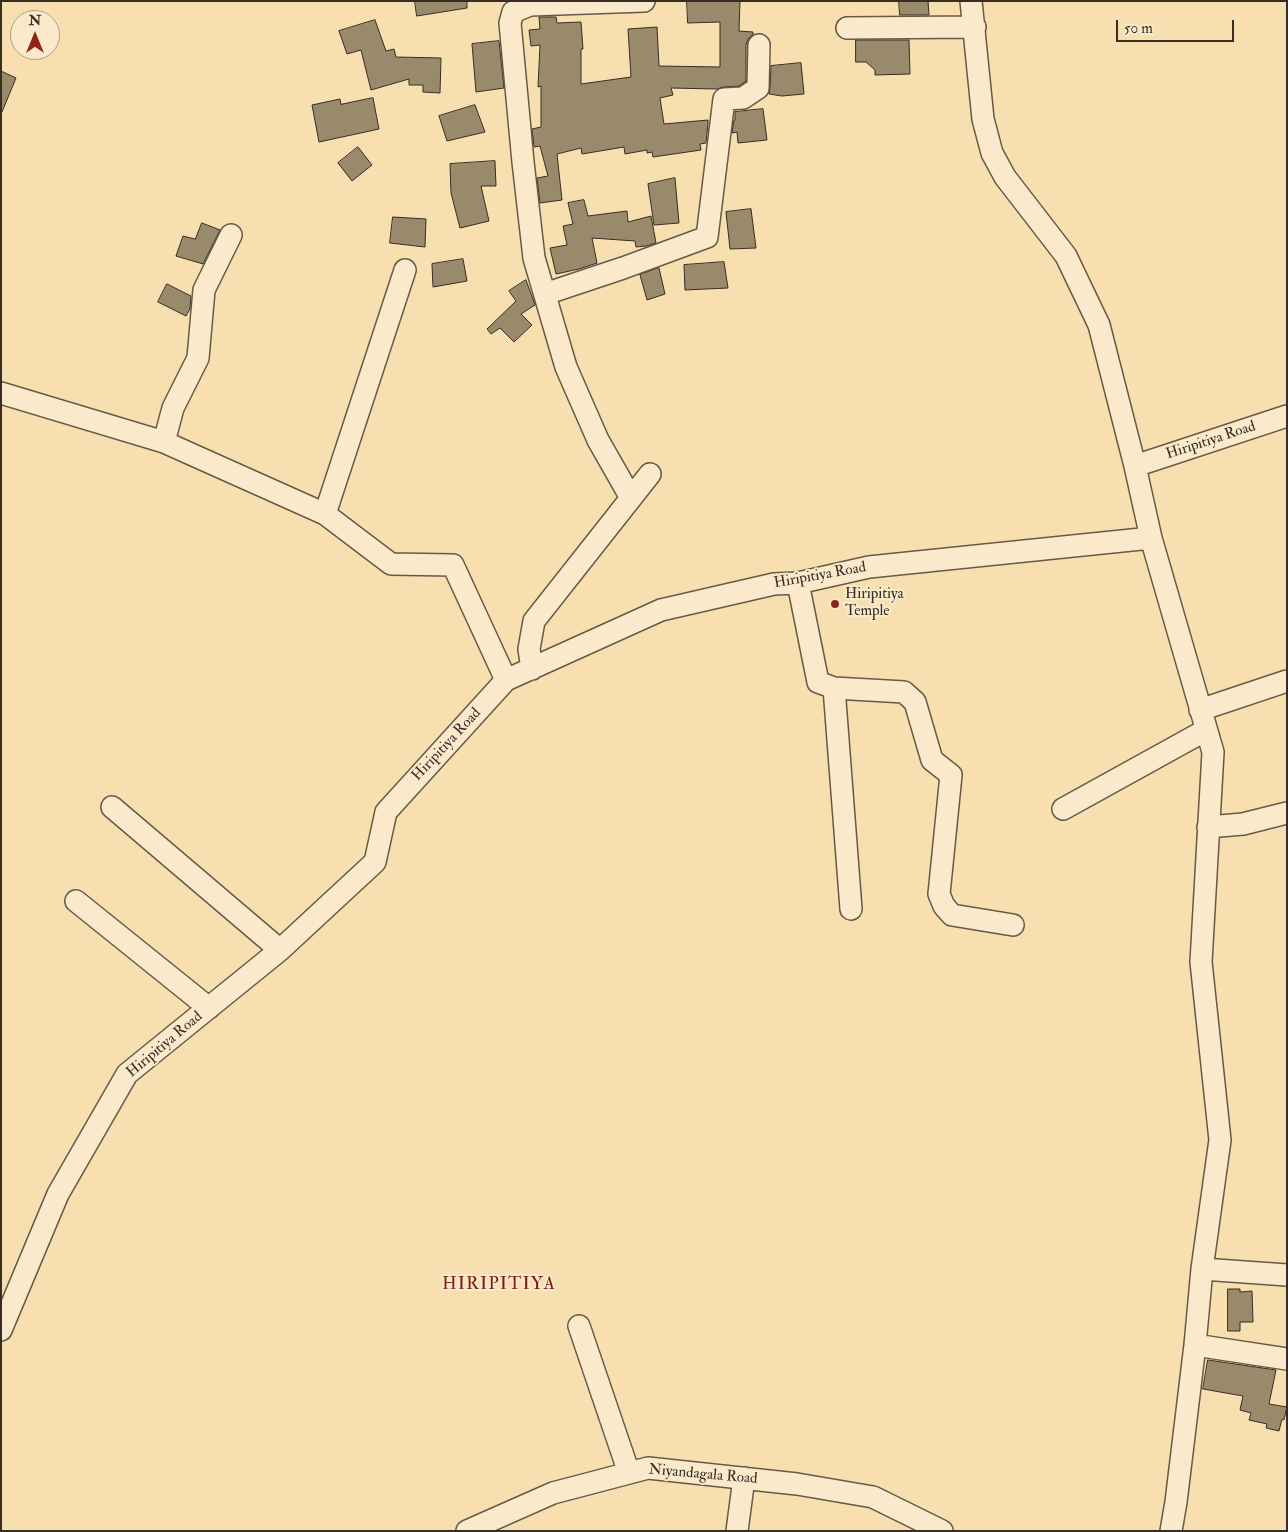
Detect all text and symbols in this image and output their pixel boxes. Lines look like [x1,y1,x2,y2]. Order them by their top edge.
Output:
north arrow [10,10,60,60]
scale bar [1118,10,1236,42]
text: N [29,12,41,29]
text: 50 m [1124,19,1153,38]
street label: Hiripitiya Road [1164,418,1258,464]
street label: Hiripitiya Road [773,559,867,593]
place label: Hiripitiya Temple [845,586,904,621]
marker: Hiripitiya Temple [829,598,841,610]
street label: Hiripitiya Road [409,705,485,785]
street label: Hiripitiya Road [123,1008,207,1082]
district label: HIRIPITIYA [441,1274,557,1296]
street label: Niyandagala Road [648,1461,758,1489]

